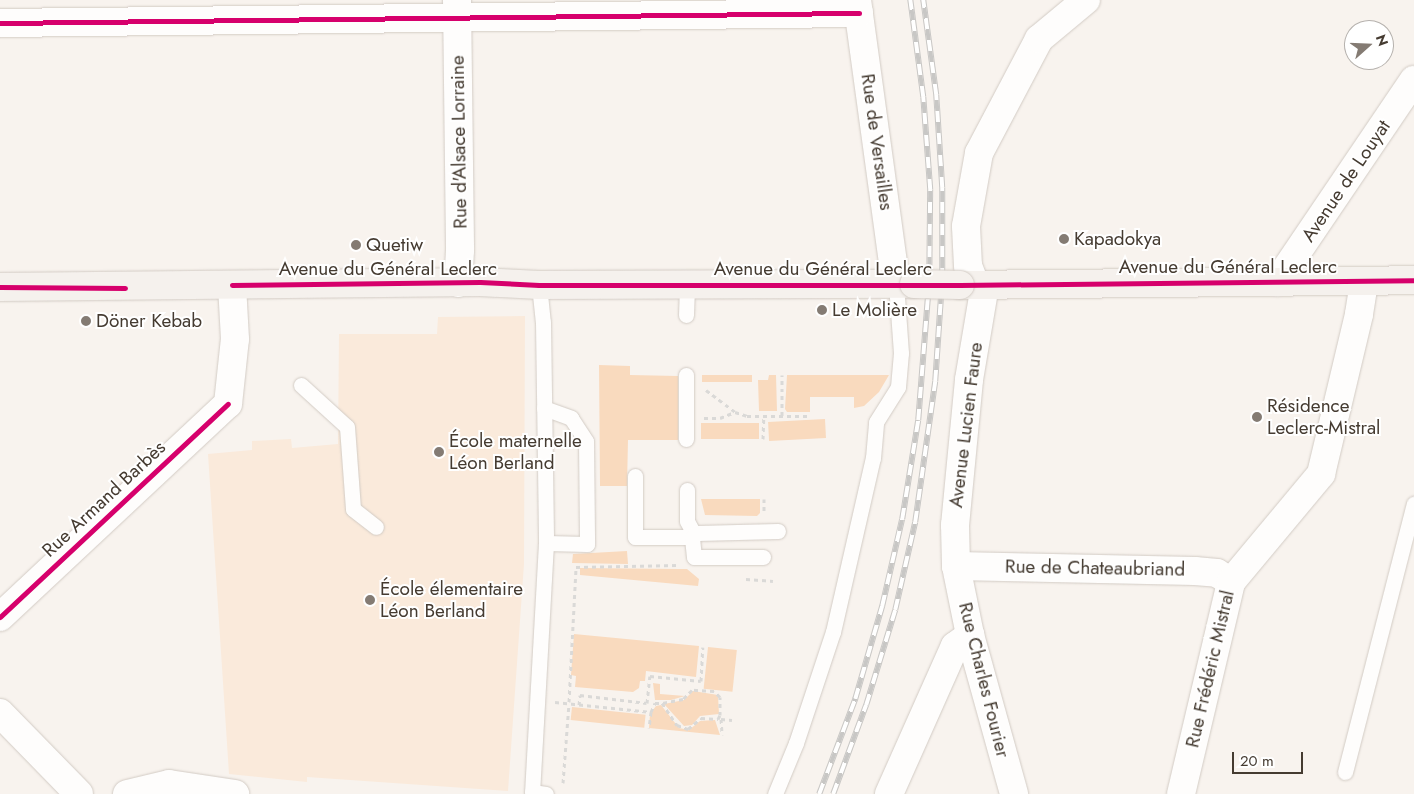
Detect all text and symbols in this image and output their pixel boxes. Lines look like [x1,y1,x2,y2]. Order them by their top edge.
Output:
north arrow [1344,20,1394,70]
text: N [1371,32,1393,49]
street label: Rue d'Alsace Lorraine [446,55,472,229]
street label: Rue de Versailles [856,72,898,212]
street label: Avenue de Louyat [1297,116,1395,246]
place label: Kapadokya [1074,228,1161,250]
marker: Kapadokya [1058,233,1070,245]
place label: Quetiw [366,234,423,256]
marker: Quetiw [350,239,362,251]
street label: Avenue du Général Leclerc [1119,256,1337,278]
street label: Avenue du Général Leclerc [279,258,497,280]
street label: Avenue du Général Leclerc [714,258,932,280]
place label: Le Molière [832,299,917,321]
marker: Le Molière [816,304,828,316]
place label: Döner Kebab [96,310,202,332]
marker: Döner Kebab [80,315,92,327]
street label: Avenue Lucien Faure [945,341,987,509]
place label: Résidence Leclerc-Mistral [1267,395,1380,439]
marker: Résidence Leclerc-Mistral [1251,411,1263,423]
place label: École maternelle Léon Berland [449,430,582,474]
street label: Rue Armand Barbès [38,436,170,562]
marker: École maternelle Léon Berland [433,446,445,458]
street label: Rue de Chateaubriand [1005,555,1185,581]
place label: École élementaire Léon Berland [380,578,523,622]
street label: Rue Frédéric Mistral [1181,588,1239,750]
marker: École élementaire Léon Berland [364,594,376,606]
street label: Rue Charles Fourier [954,600,1014,760]
scale bar [1234,742,1305,774]
text: 20 m [1240,750,1274,772]

